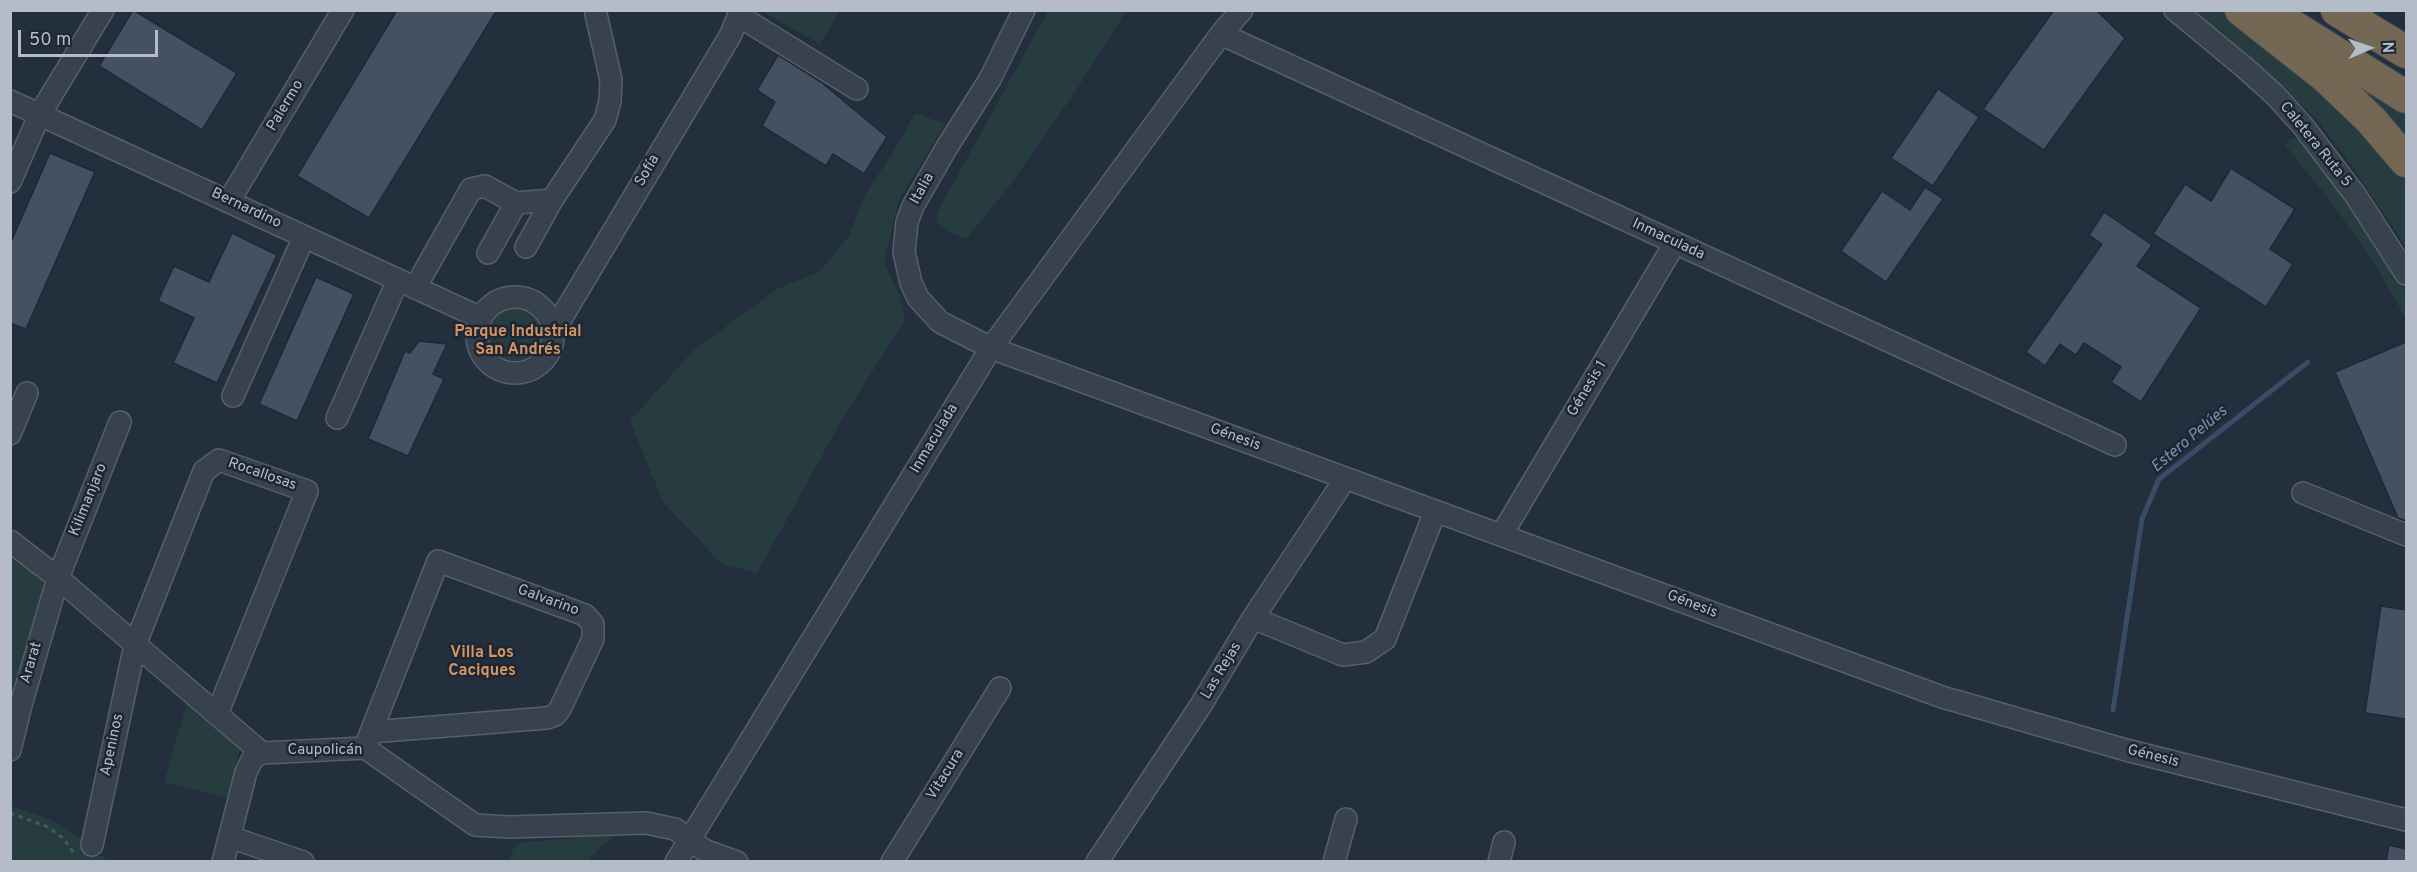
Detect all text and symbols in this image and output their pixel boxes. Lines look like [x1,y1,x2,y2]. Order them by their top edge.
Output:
scale bar [21,18,160,56]
north arrow [2339,18,2399,78]
text: 50 m [29,29,71,52]
text: N [2377,41,2397,53]
street label: Palermo [264,77,308,135]
street label: Caletera Ruta 5 [2275,99,2355,191]
street label: Sofía [632,152,664,190]
street label: Italia [907,170,939,208]
street label: Bernardino [208,185,284,233]
street label: Inmaculada [1629,215,1707,265]
district label: Parque Industrial San Andrés [454,323,582,361]
street label: Génesis 1 [1564,358,1612,420]
street label: Inmaculada [907,401,963,477]
water label: Estero Pelúes [2148,403,2232,477]
street label: Génesis [1207,421,1263,455]
street label: Rocallosas [225,455,299,495]
street label: Kilimanjaro [66,461,112,539]
street label: Galvarino [515,582,581,620]
street label: Génesis [1664,587,1720,623]
street label: Las Rejas [1198,639,1246,703]
street label: Ararat [17,640,47,686]
district label: Villa Los Caciques [448,644,516,682]
street label: Apeninos [98,712,128,778]
street label: Caupolicán [288,742,362,760]
street label: Génesis [2125,742,2181,772]
street label: Vitacura [923,746,969,804]

